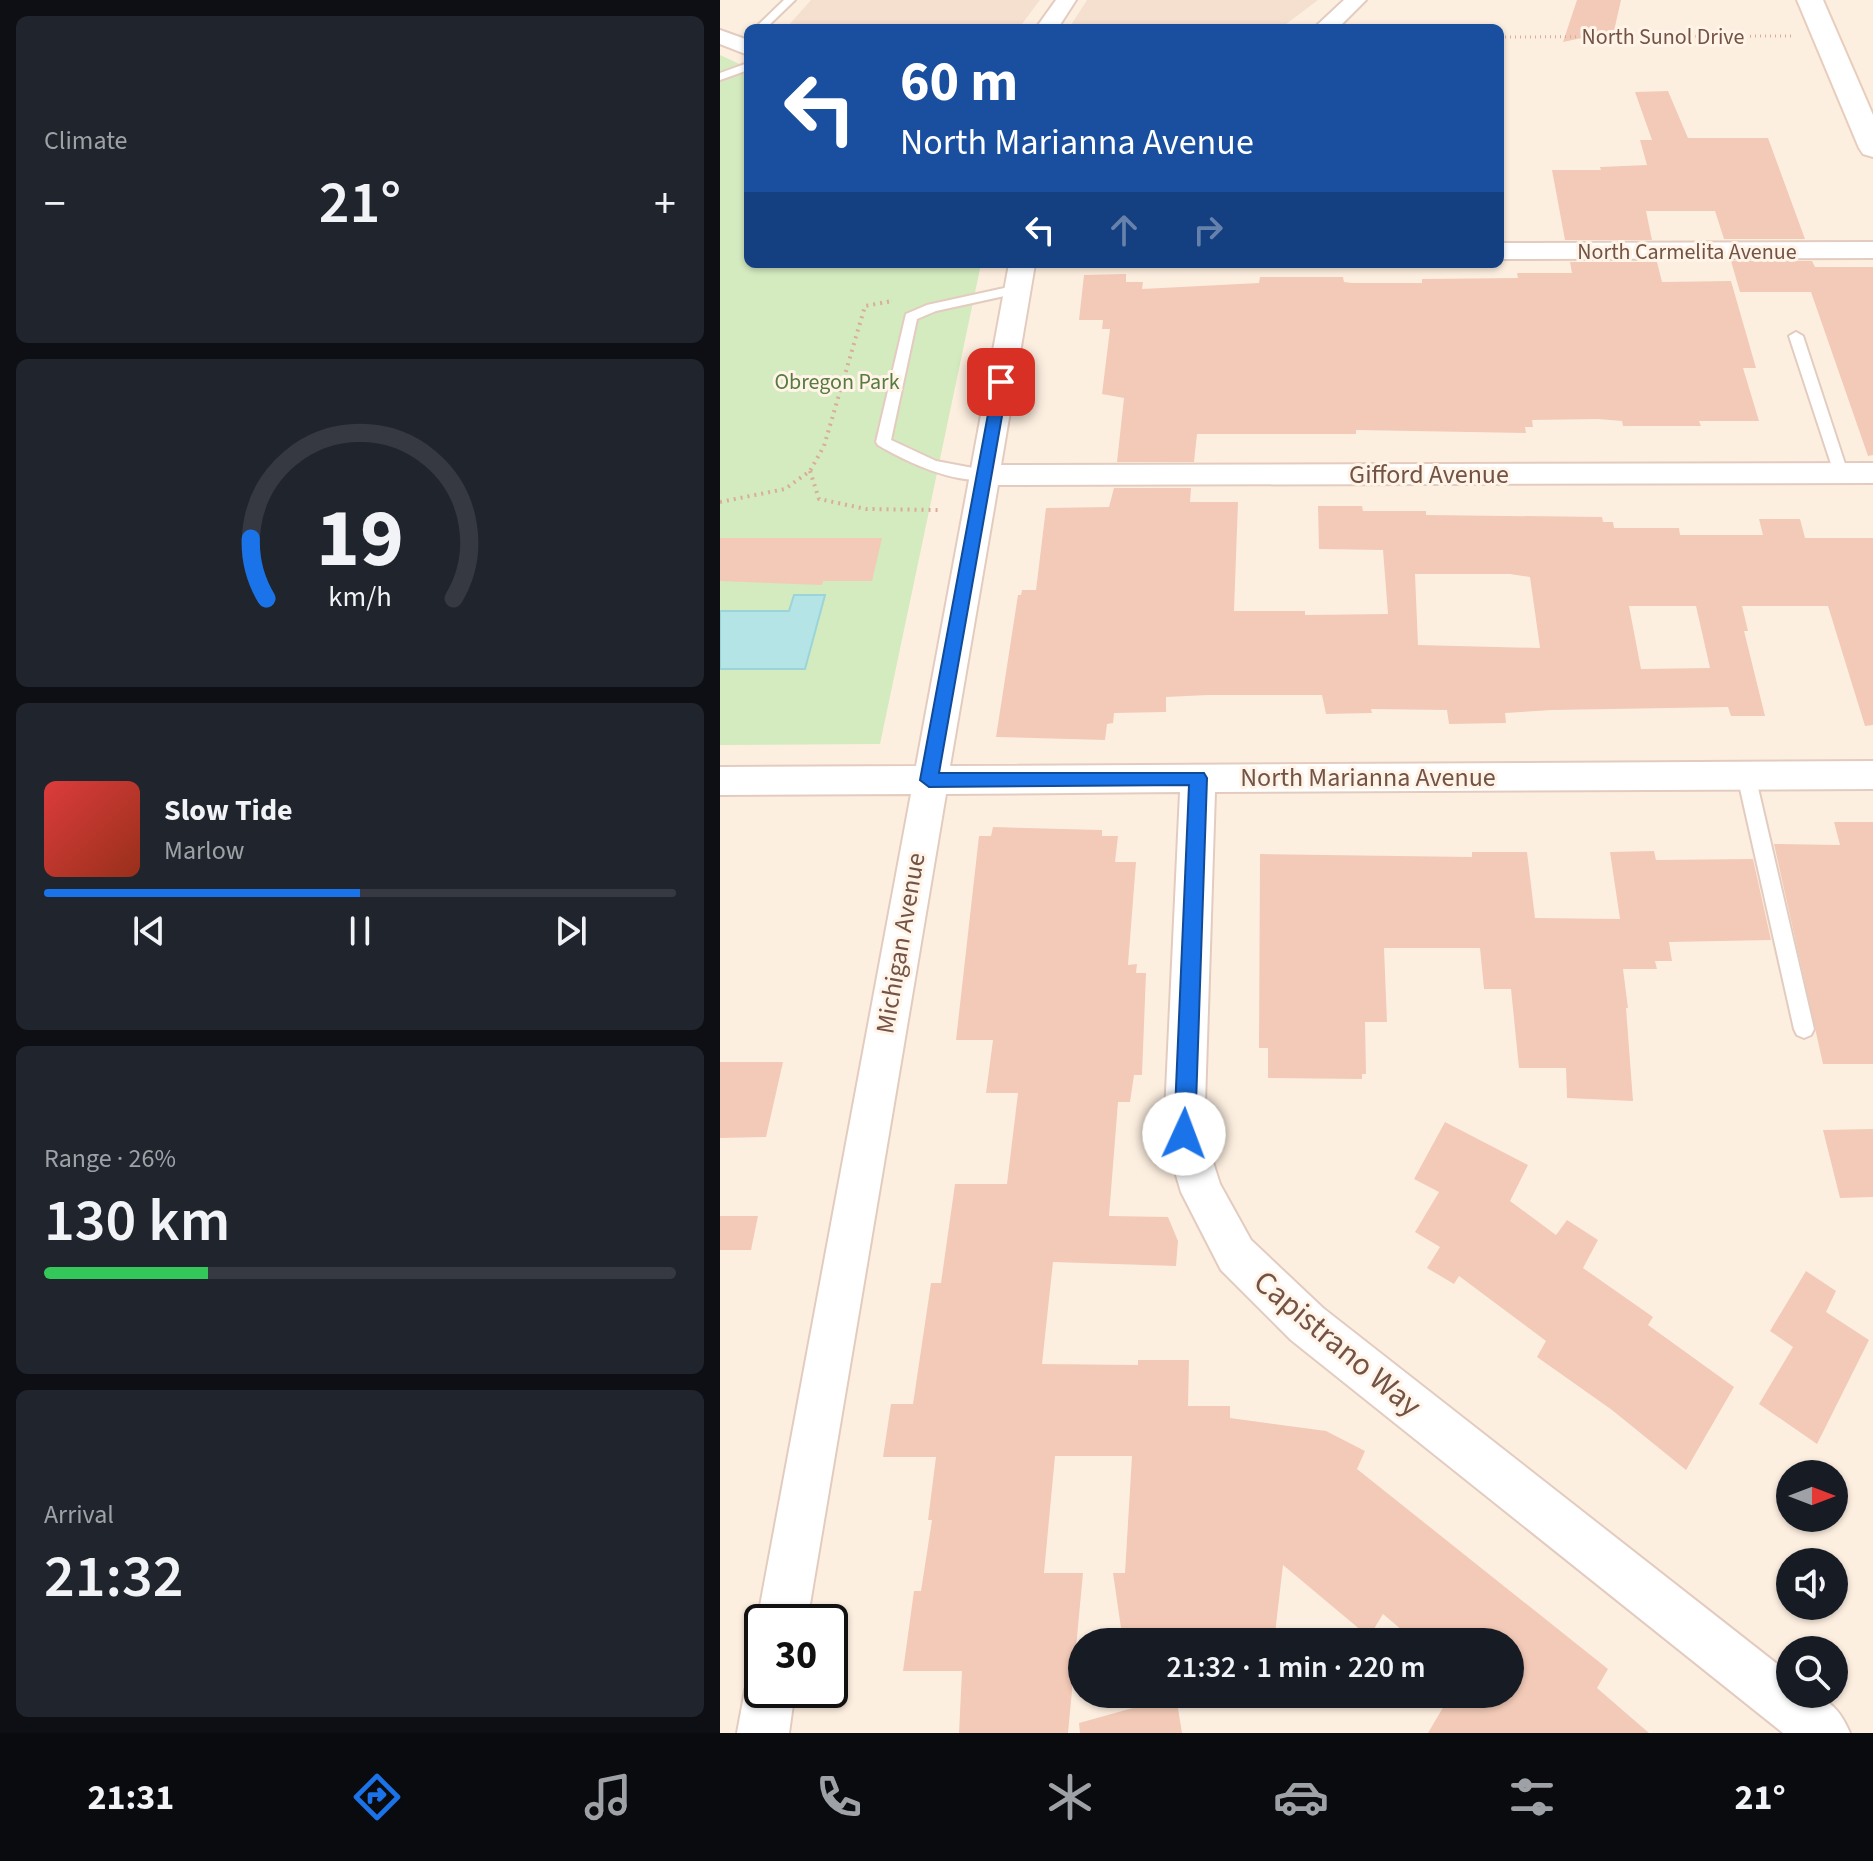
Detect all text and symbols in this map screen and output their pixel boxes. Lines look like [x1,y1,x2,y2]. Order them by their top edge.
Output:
street label: North Sunol Drive [1582,21,1745,53]
text: 60 m [900,43,1018,122]
icon: left [768,56,872,160]
text: North Marianna Avenue [900,117,1254,168]
text: Climate [44,122,128,159]
text: 21° [319,161,401,246]
text: − [44,173,66,236]
text: + [654,173,676,236]
icon: left [1018,208,1062,252]
icon: ahead [1102,208,1146,252]
icon: right [1186,208,1230,252]
street label: North Carmelita Avenue [1577,236,1797,268]
pin [967,348,1035,416]
icon: arrive [979,360,1023,404]
park label: Obregon Park [774,366,900,398]
street label: Gifford Avenue [1349,456,1509,493]
text: 19 [316,480,404,598]
text: km/h [328,577,392,617]
street label: North Marianna Avenue [1240,759,1496,796]
text: Slow Tide [164,789,293,832]
text: Marlow [164,832,244,869]
street label: Michigan Avenue [866,850,935,1036]
icon: previous [127,909,171,953]
icon: pause [338,909,382,953]
icon: next [549,909,593,953]
position arrow [1142,1092,1226,1176]
text: Range · 26% [44,1140,176,1177]
text: 130 km [44,1179,230,1264]
street label: Capistrano Way [1243,1260,1431,1428]
north arrow [1776,1460,1848,1532]
map controls [1776,1460,1848,1708]
text: Arrival [44,1496,114,1533]
text: 21:32 [44,1535,184,1620]
button: sound [1776,1548,1848,1620]
speed limit sign: 30 [744,1604,848,1708]
button: search [1776,1636,1848,1708]
text: 21:32 · 1 min · 220 m [1166,1646,1426,1689]
icon: directions [349,1769,405,1825]
icon: music [580,1769,636,1825]
icon: phone [811,1769,867,1825]
icon: climate [1042,1769,1098,1825]
icon: car [1273,1769,1329,1825]
icon: filters [1504,1769,1560,1825]
text: 21:31 [87,1772,174,1823]
text: 21° [1734,1772,1786,1823]

